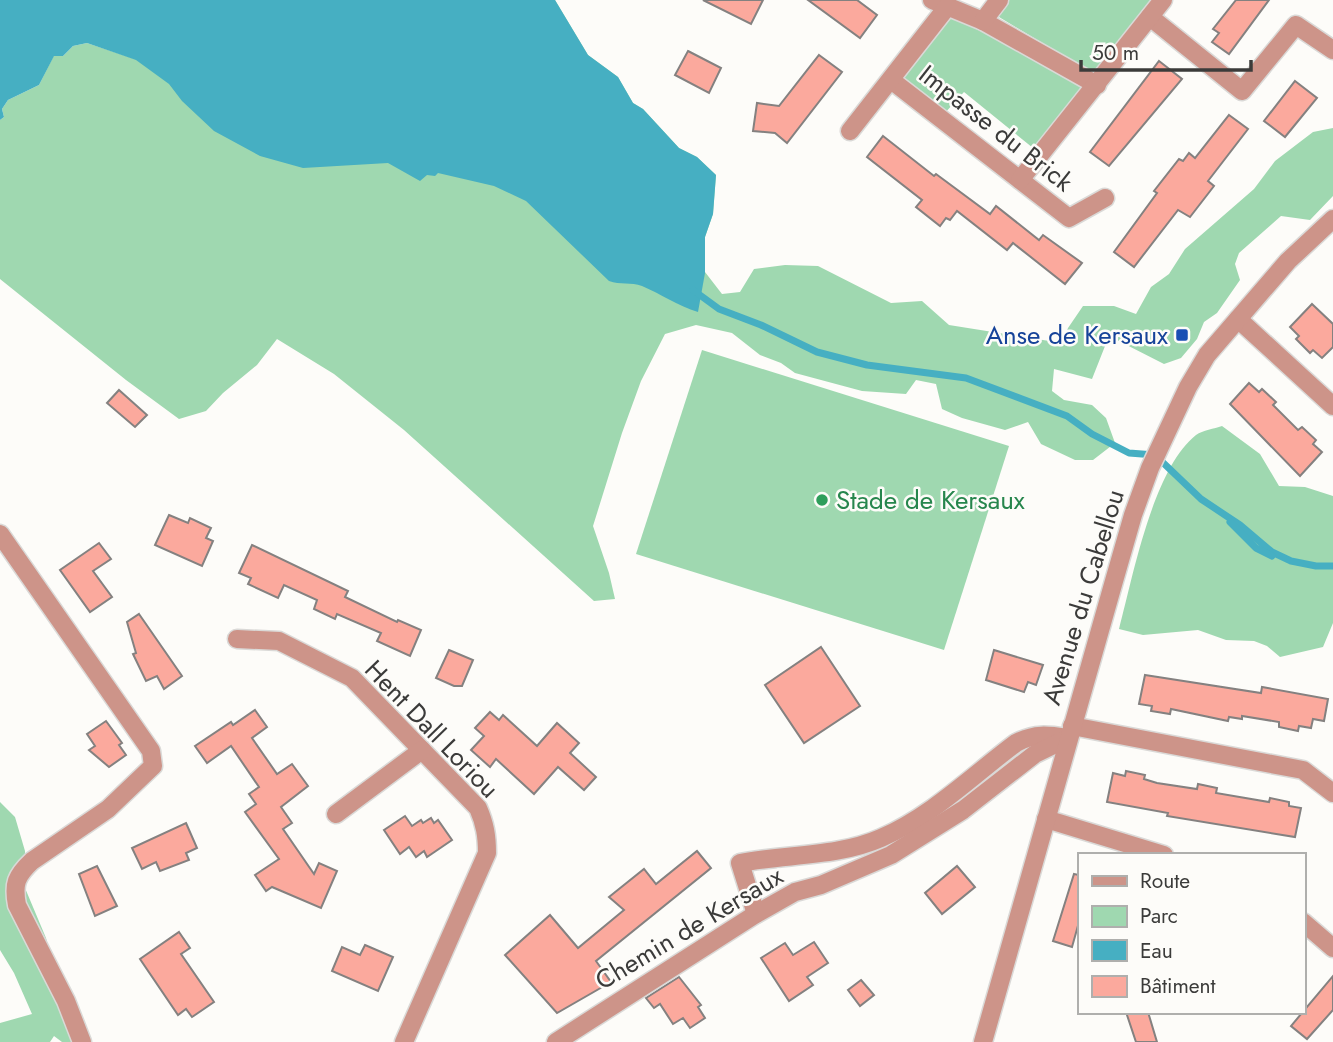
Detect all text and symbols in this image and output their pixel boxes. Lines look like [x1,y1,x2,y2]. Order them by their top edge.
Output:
scale bar [1081,28,1251,72]
text: 50 m [1092,38,1139,68]
street label: Impasse du Brick [911,56,1082,201]
place label: Anse de Kersaux [986,316,1168,354]
marker: Anse de Kersaux [1174,327,1190,343]
place label: Stade de Kersaux [836,481,1025,519]
street label: Avenue du Cabellou [1032,485,1134,709]
marker: Stade de Kersaux [814,492,830,508]
street label: Hent Dall Loriou [356,651,508,807]
legend [1078,853,1305,1014]
street label: Chemin de Kersaux [588,857,790,999]
text: Route [1140,866,1190,896]
text: Parc [1140,901,1178,931]
text: Eau [1140,936,1173,966]
text: Bâtiment [1140,971,1216,1001]

